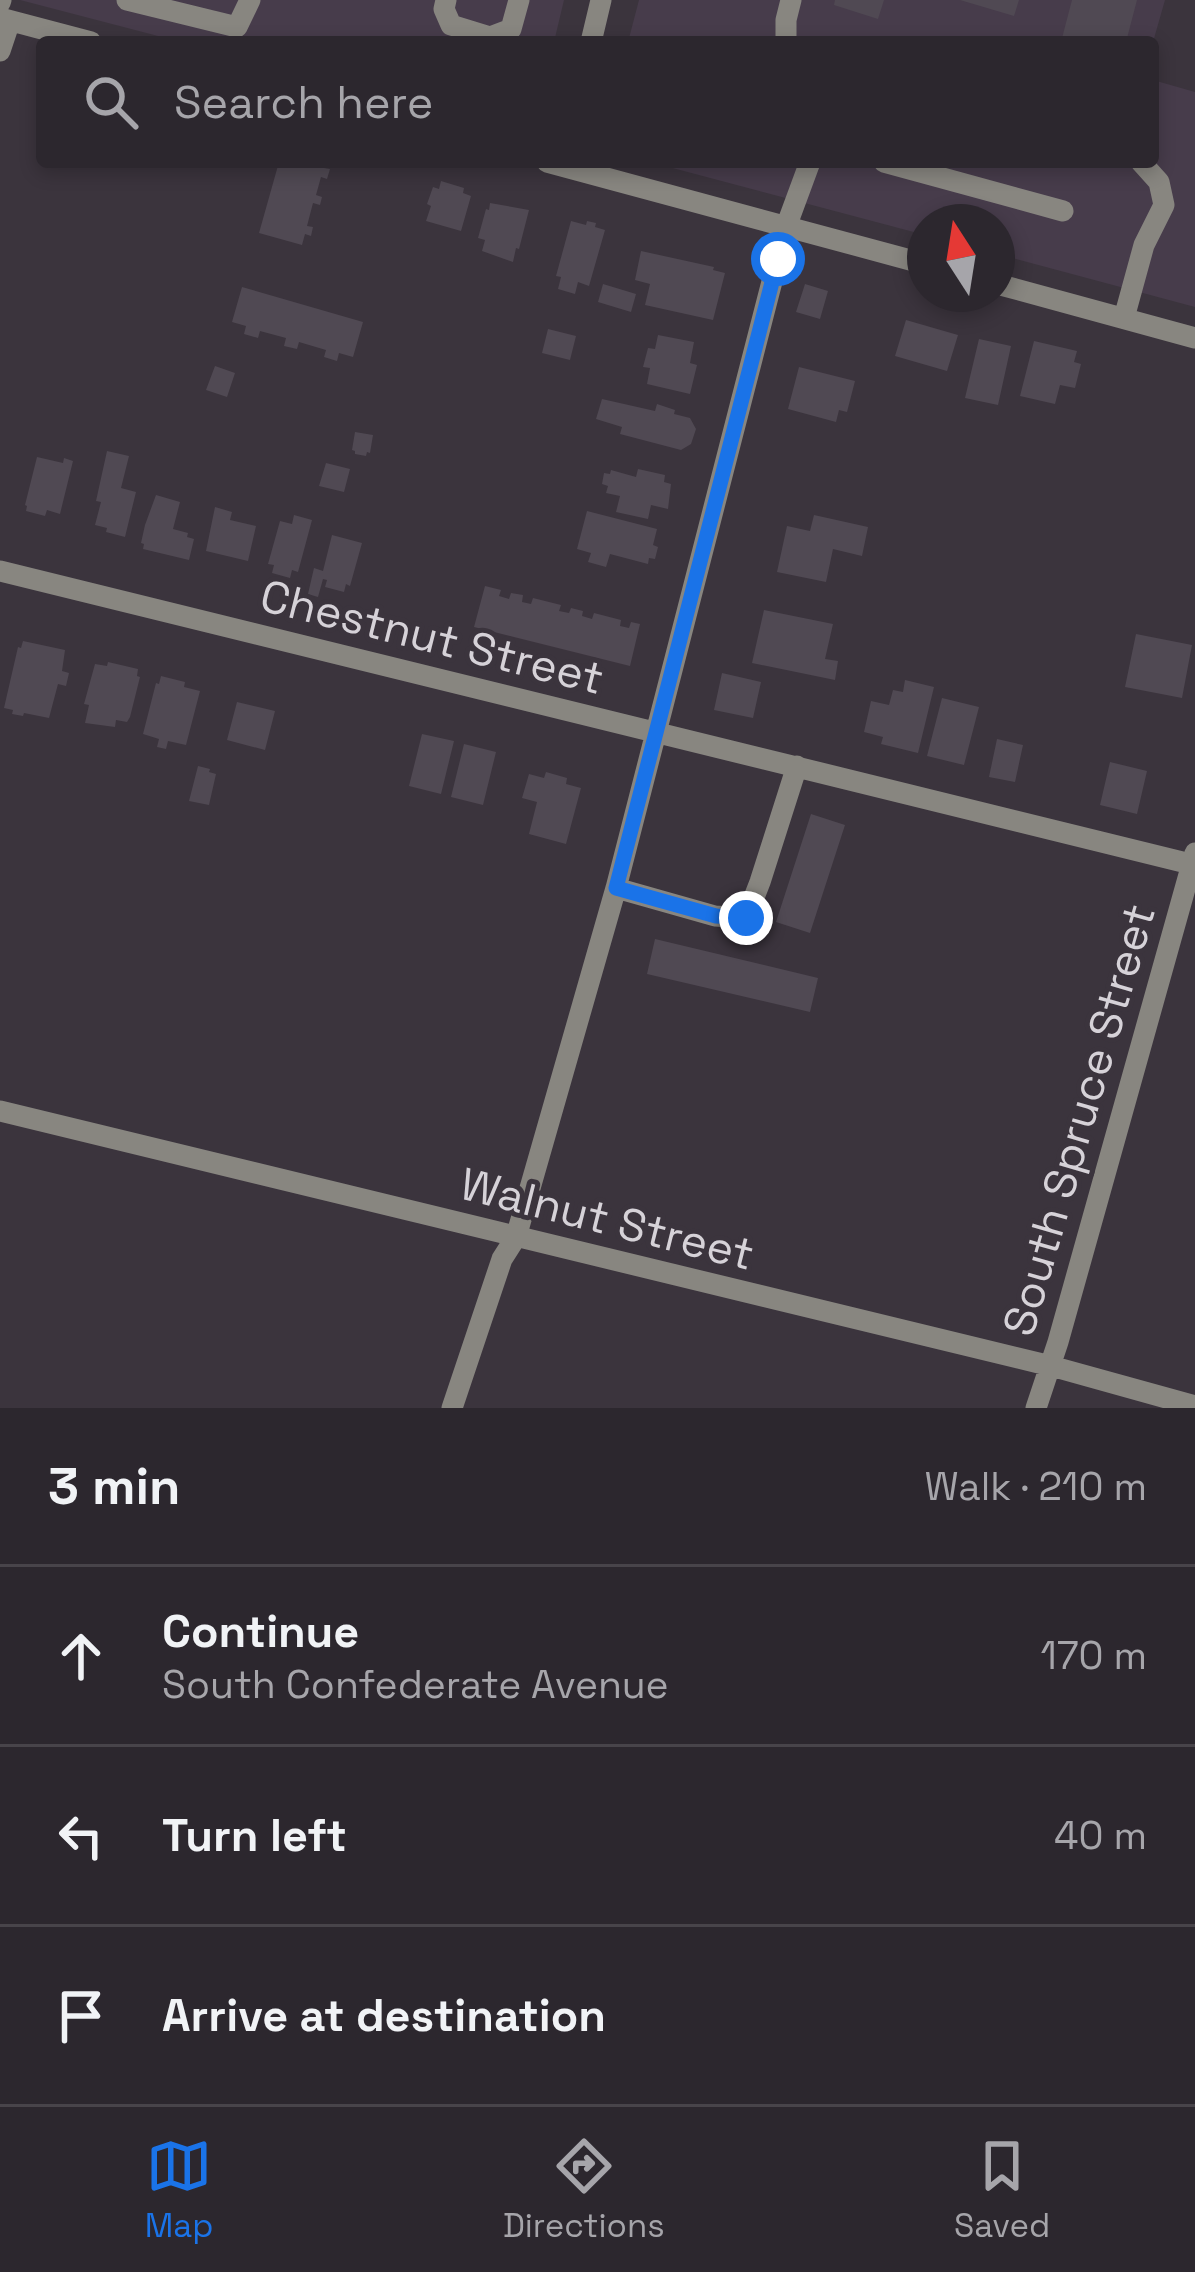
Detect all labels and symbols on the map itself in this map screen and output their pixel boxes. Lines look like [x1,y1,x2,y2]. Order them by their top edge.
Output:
north arrow [907,204,1015,312]
route start [751,232,805,286]
street label: Chestnut Street [255,567,609,707]
route end [719,891,773,945]
street label: South Spruce Street [990,898,1168,1342]
street label: Walnut Street [454,1155,760,1283]

